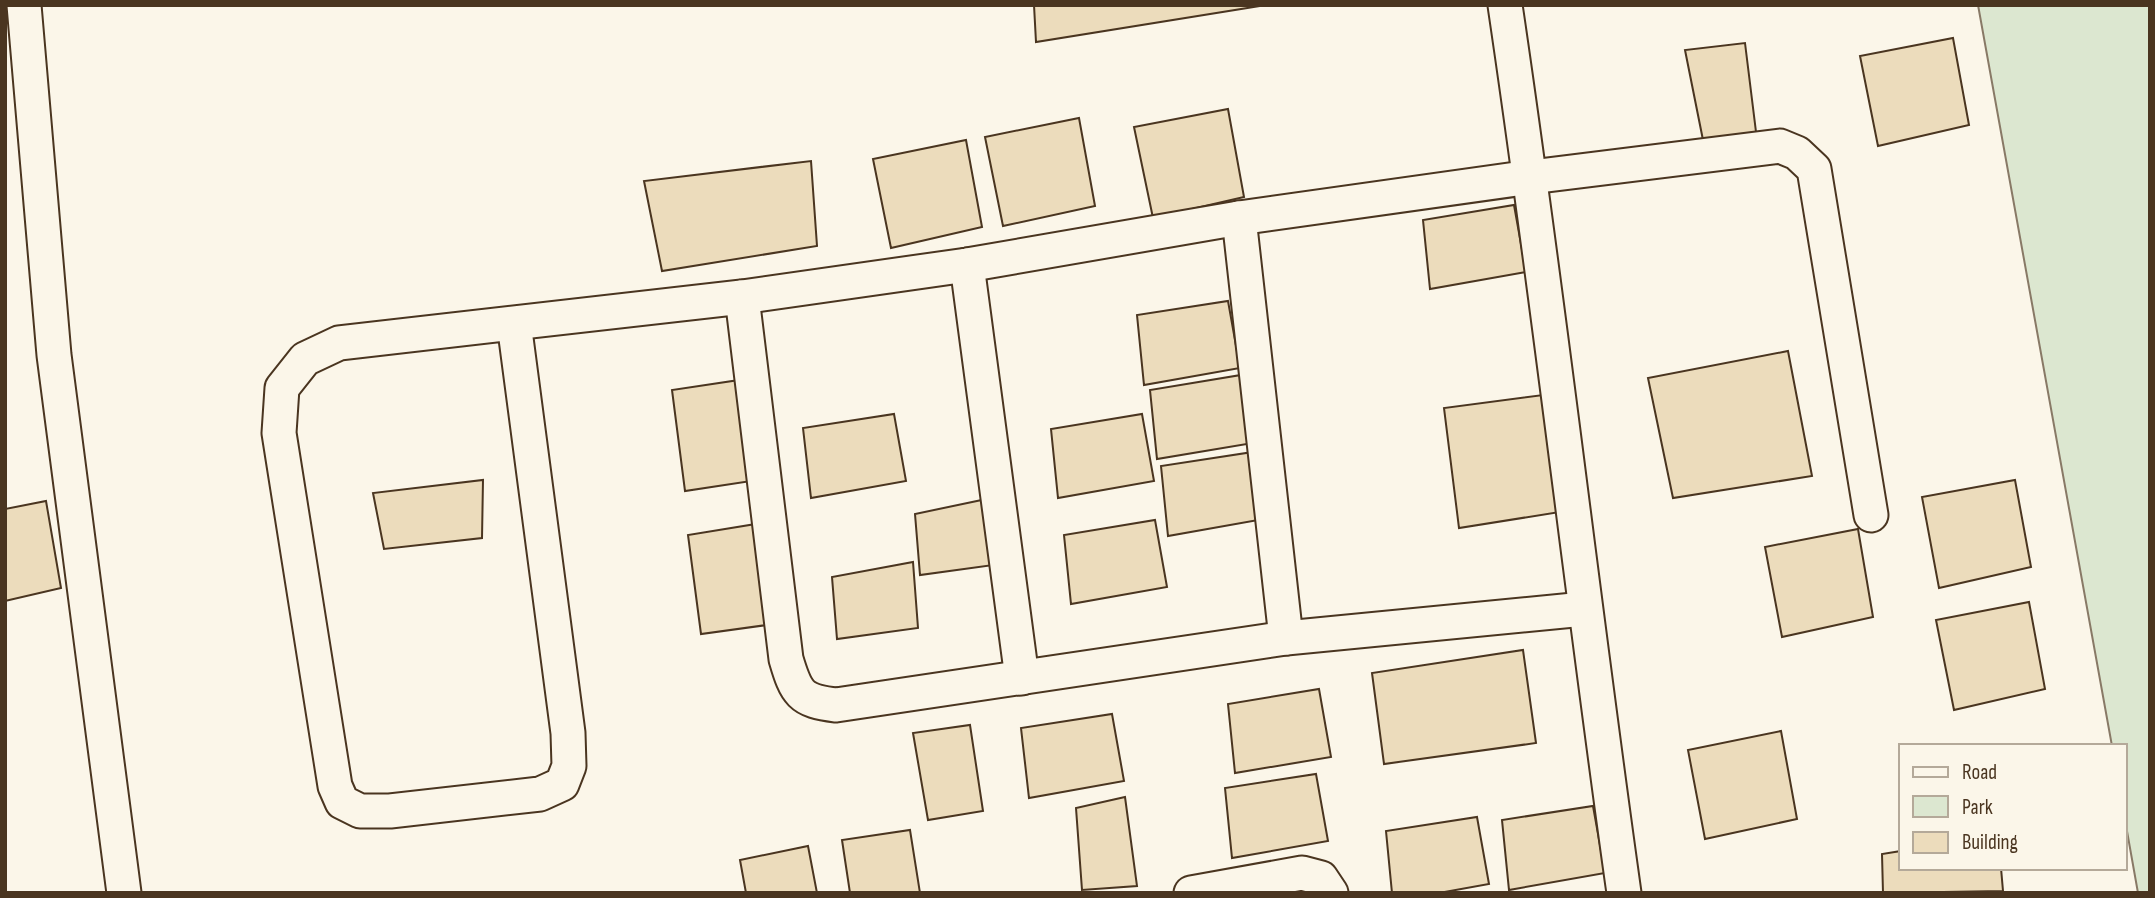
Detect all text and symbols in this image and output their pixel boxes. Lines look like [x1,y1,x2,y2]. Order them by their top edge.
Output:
legend [1899,744,2127,870]
text: Road [1962,760,1997,785]
text: Park [1962,795,1993,820]
text: Building [1962,830,2018,855]

